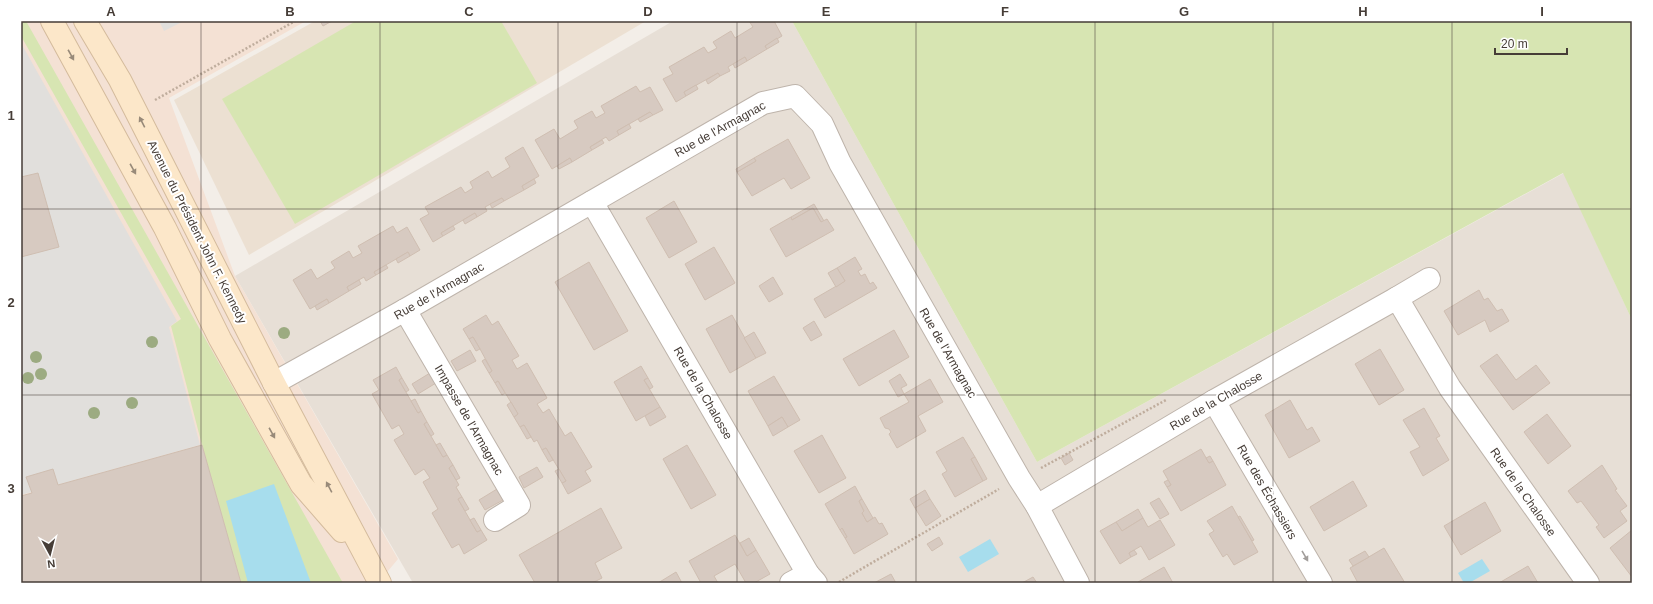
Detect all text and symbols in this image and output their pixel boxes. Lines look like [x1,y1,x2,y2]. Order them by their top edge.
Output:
text: A [106,4,116,19]
text: B [285,4,295,19]
text: C [464,4,474,19]
text: D [643,4,653,19]
text: E [822,4,831,19]
text: F [1001,4,1009,19]
text: G [1179,4,1189,19]
text: H [1358,4,1368,19]
text: I [1540,4,1544,19]
scale bar [1495,30,1567,56]
text: 20 m [1501,37,1528,51]
one-way arrow [67,49,74,61]
street label: Rue de l'Armagnac [672,98,768,160]
text: 1 [7,108,15,123]
one-way arrow [138,117,145,128]
street label: Avenue du Président John F. Kennedy [144,138,250,326]
one-way arrow [130,163,136,175]
street label: Rue de l'Armagnac [391,260,487,322]
text: 2 [7,295,15,310]
street label: Rue de l'Armagnac [917,305,979,401]
street label: Rue de la Chalosse [671,344,735,442]
street label: Impasse de l'Armagnac [432,362,506,478]
street label: Rue de la Chalosse [1167,369,1265,433]
one-way arrow [269,427,276,438]
street label: Rue des Échassiers [1234,442,1301,542]
street label: Rue de la Chalosse [1487,445,1559,539]
text: 3 [7,481,15,496]
one-way arrow [325,481,332,493]
north arrow [30,534,70,574]
one-way arrow [1301,550,1308,562]
text: N [46,557,56,570]

